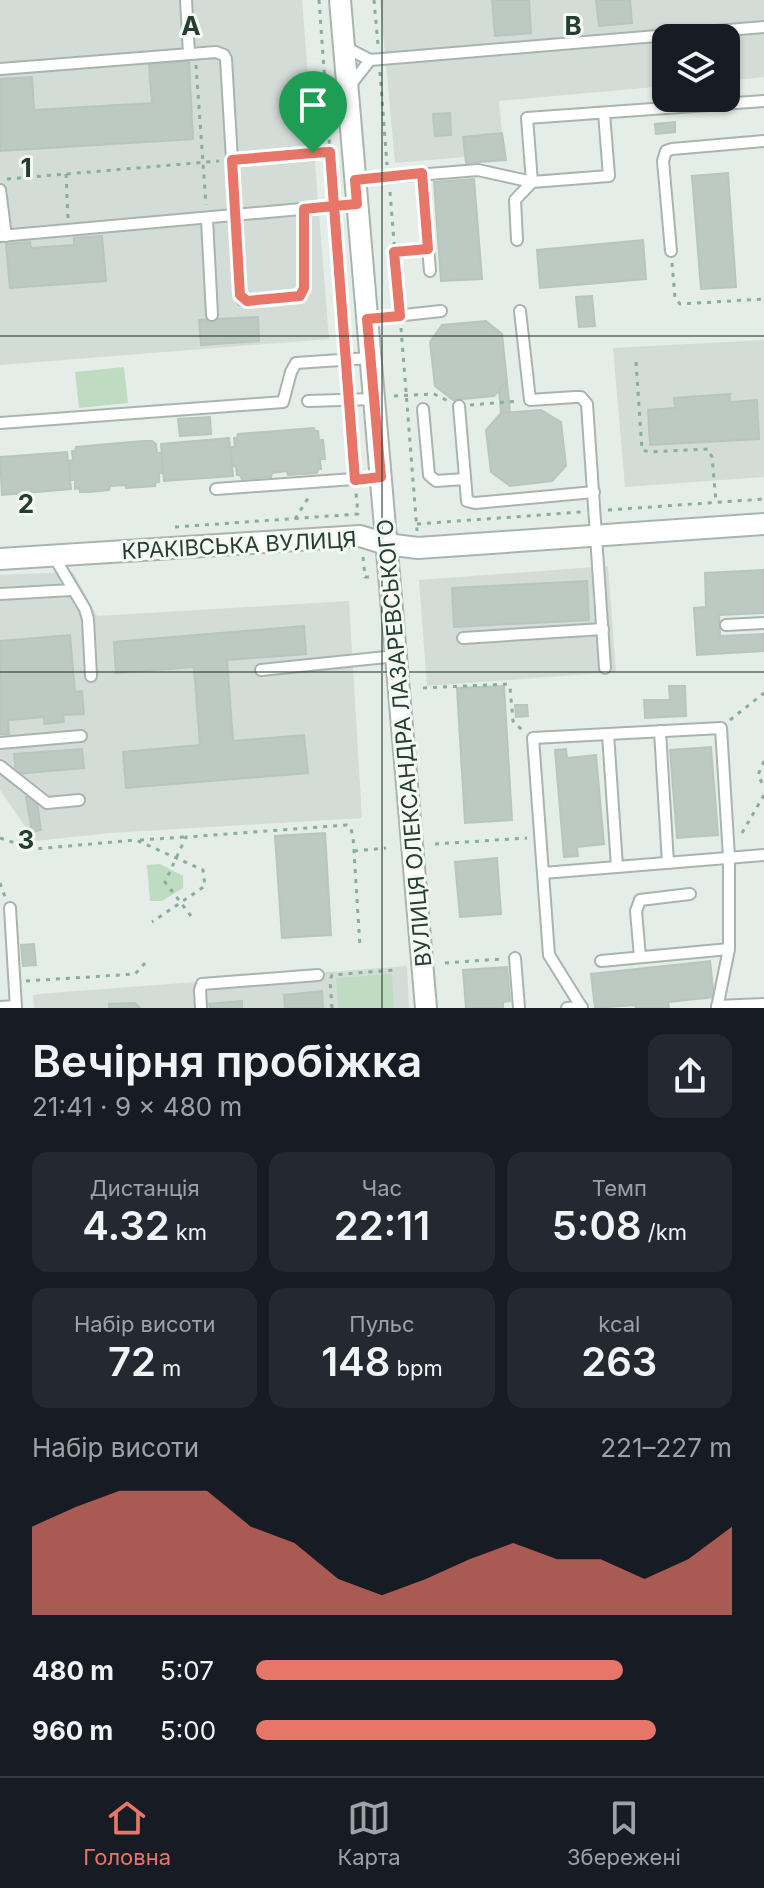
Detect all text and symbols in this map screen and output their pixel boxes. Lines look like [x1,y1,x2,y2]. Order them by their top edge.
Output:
text: A [181,10,201,41]
text: B [564,10,582,41]
map controls [652,24,740,112]
button: layers [652,24,740,112]
pin [279,71,347,153]
icon: arrive [291,83,335,127]
text: 1 [20,152,32,183]
text: 2 [18,488,34,519]
street label: ВУЛИЦЯ ОЛЕКСАНДРА ЛАЗАРЕВСЬКОГО [371,518,437,968]
street label: КРАКІВСЬКА ВУЛИЦЯ [121,526,357,564]
text: 3 [18,824,34,855]
text: Вечірня пробіжка [32,1034,422,1088]
button: share [648,1034,732,1118]
text: 21:41 · 9 × 480 m [32,1091,242,1122]
text: Дистанція [90,1175,200,1201]
text: Час [362,1175,402,1201]
text: Темп [592,1175,647,1201]
text: 4.32 [82,1201,170,1250]
text: 22:11 [334,1201,430,1250]
text: 5:08 [552,1201,642,1250]
text: km [170,1219,207,1245]
text: /km [642,1219,687,1245]
text: Набір висоти [74,1311,215,1337]
text: Пульс [349,1311,415,1337]
text: kcal [598,1311,640,1337]
text: 72 [108,1337,156,1386]
text: 148 [321,1337,390,1386]
text: 263 [581,1337,657,1386]
text: m [156,1355,181,1381]
text: bpm [390,1355,443,1381]
text: Набір висоти [32,1432,199,1463]
text: 221–227 m [600,1432,732,1463]
text: 480 m [32,1655,114,1686]
text: 5:07 [160,1655,214,1686]
text: 960 m [32,1715,113,1746]
text: 5:00 [160,1715,216,1746]
tab: Головна [83,1796,171,1870]
tab: Карта [337,1796,401,1870]
tab: Збережені [567,1796,681,1870]

